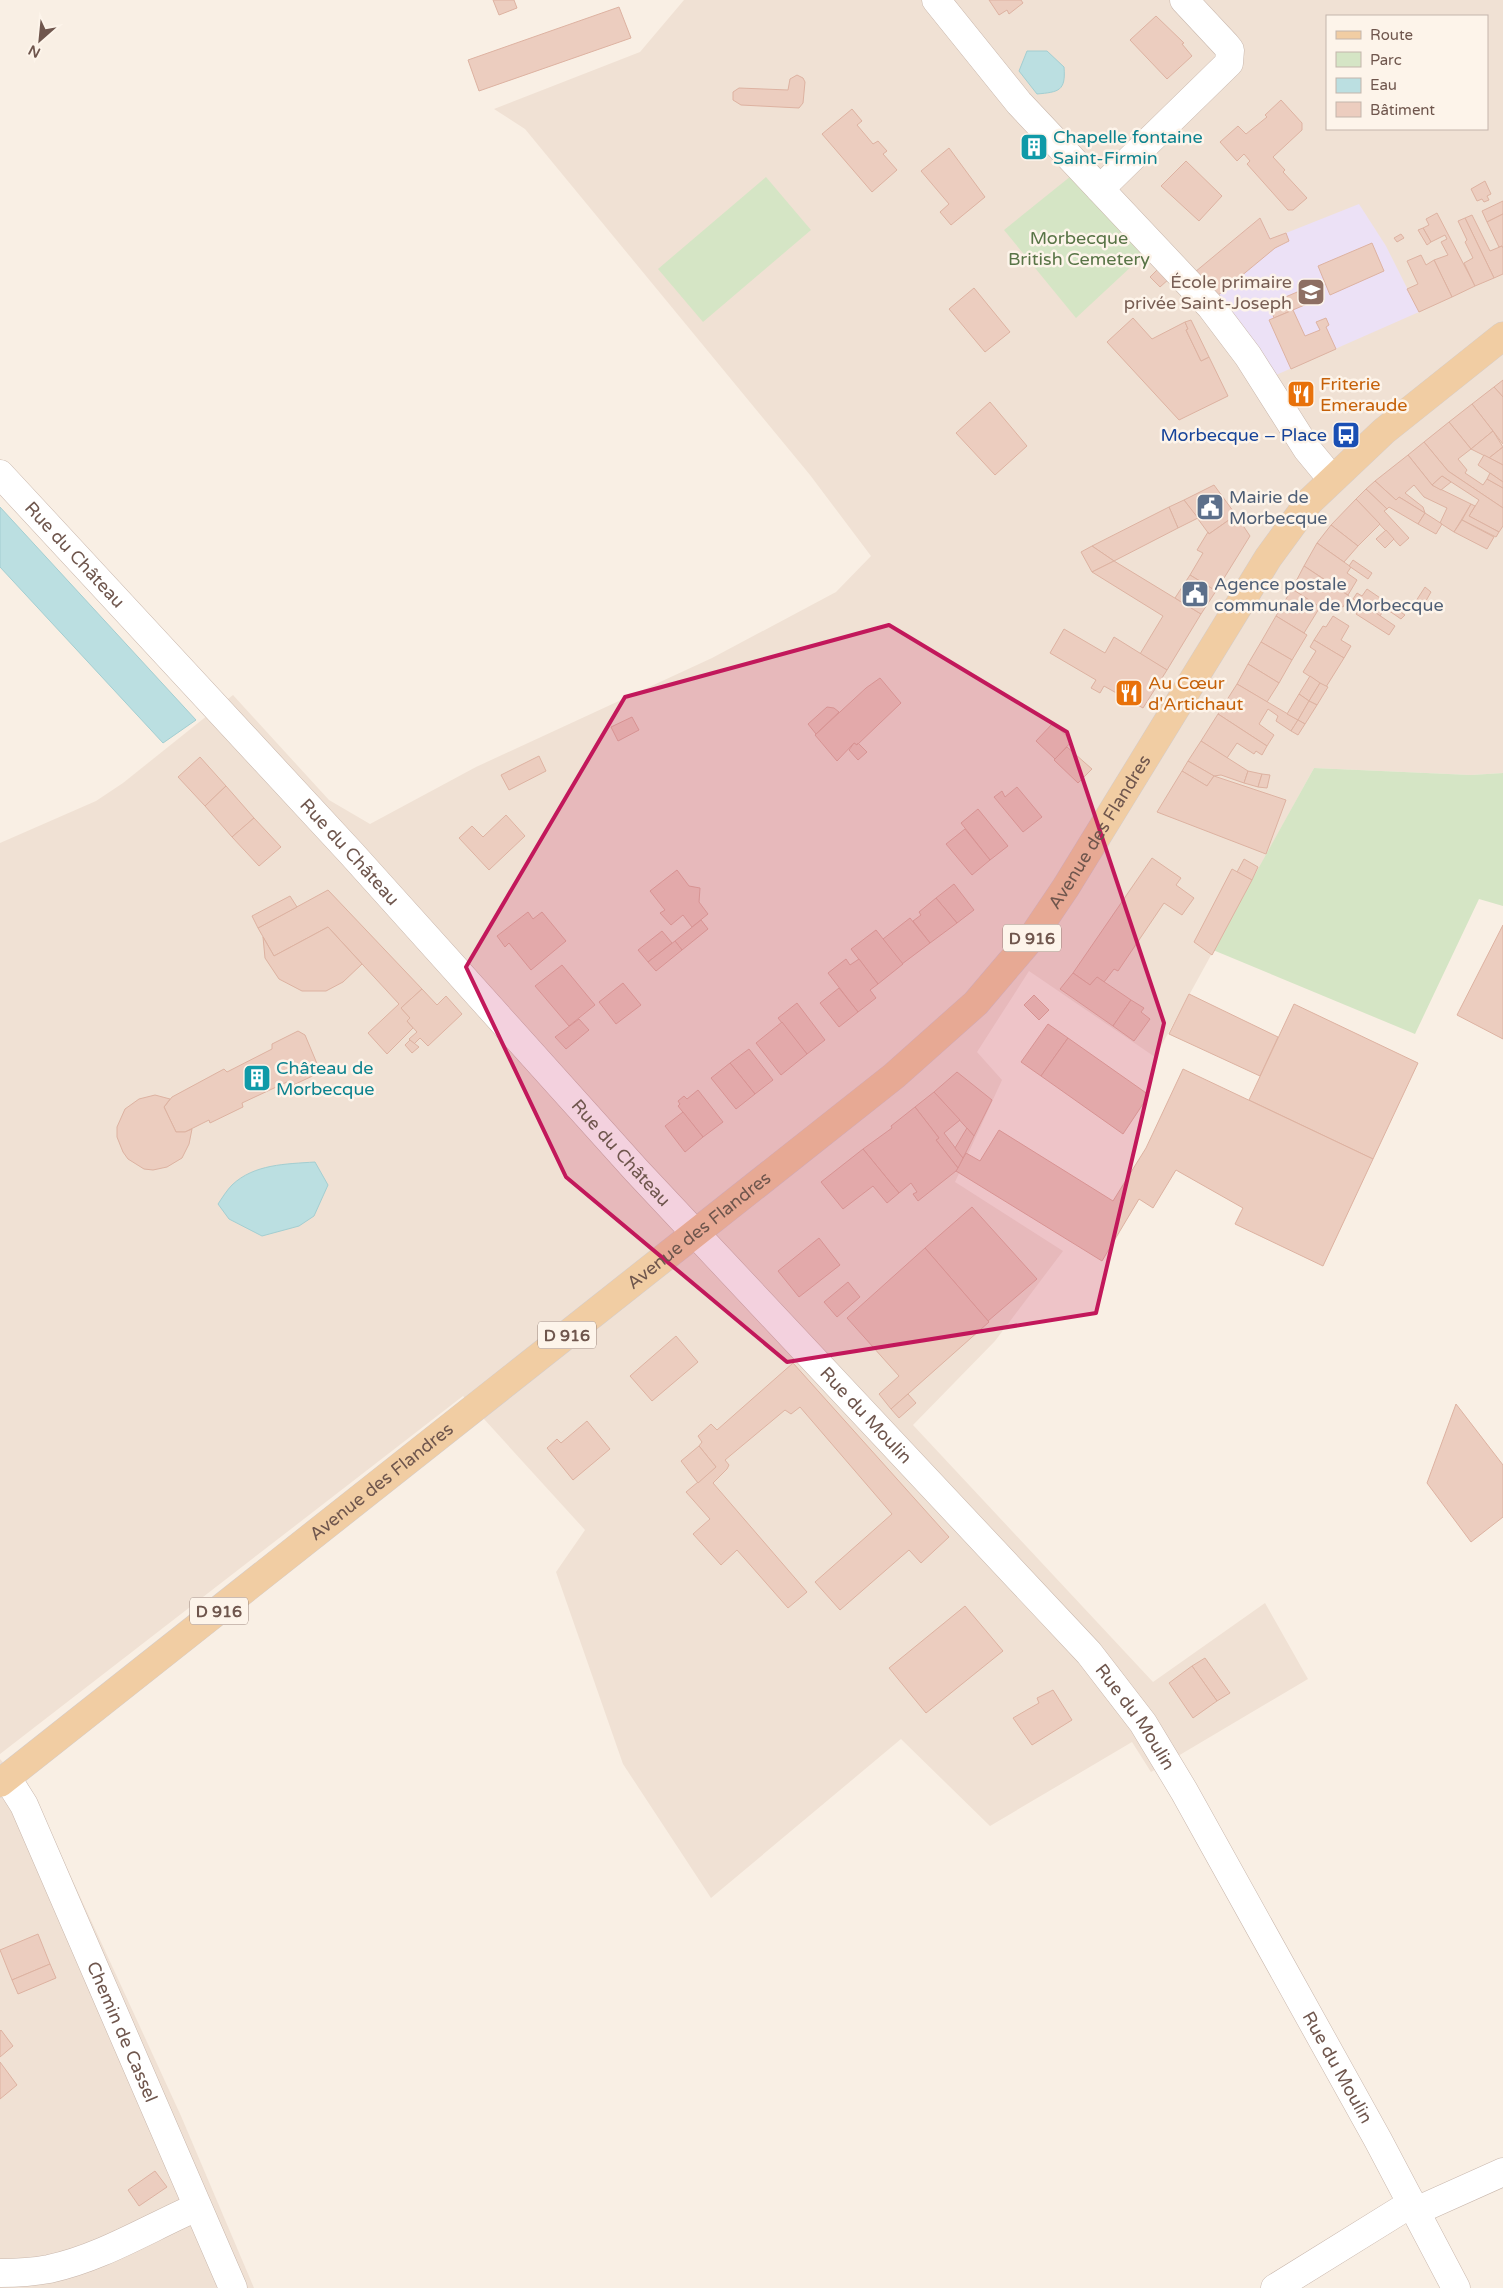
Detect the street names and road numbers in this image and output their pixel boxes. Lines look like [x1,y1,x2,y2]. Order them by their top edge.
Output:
street label: Rue du Château [20,497,129,612]
street label: Avenue des Flandres [1043,751,1155,913]
street label: Rue du Château [295,794,404,910]
road number: D 916 [1003,924,1061,951]
street label: Rue du Château [567,1095,675,1211]
street label: Avenue des Flandres [623,1167,775,1294]
road number: D 916 [538,1322,596,1348]
street label: Rue du Moulin [815,1362,917,1468]
street label: Avenue des Flandres [305,1418,458,1545]
road number: D 916 [190,1598,248,1624]
street label: Rue du Moulin [1090,1659,1180,1774]
street label: Chemin de Cassel [82,1958,162,2106]
street label: Rue du Moulin [1298,2007,1378,2127]

